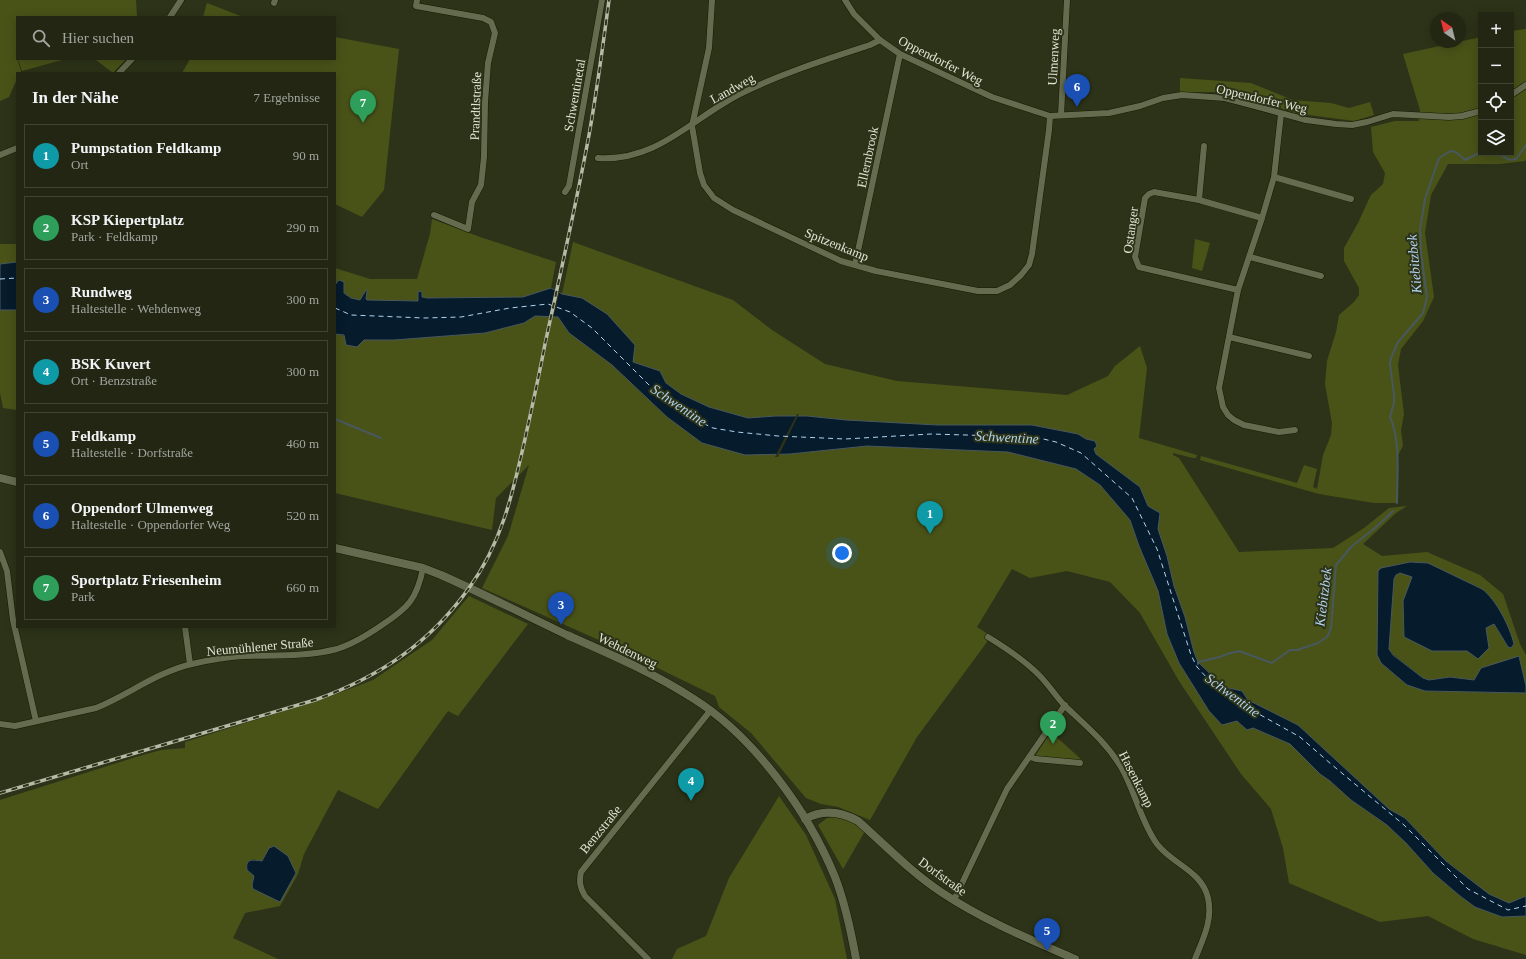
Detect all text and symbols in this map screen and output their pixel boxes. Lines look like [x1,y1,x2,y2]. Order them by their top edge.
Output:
north arrow [1430,12,1466,48]
map controls [1478,12,1514,156]
button: + [1478,12,1514,48]
search box [16,16,336,60]
icon: search [30,27,52,49]
street label: Ulmenweg [1045,28,1063,86]
text: Hier suchen [62,30,134,46]
street label: Oppendorfer Weg [896,33,986,88]
button: − [1478,48,1514,84]
street label: Schwentinetal [561,57,588,133]
street label: Landweg [707,70,757,107]
street label: Prandtlstraße [467,71,484,141]
pin: 6 [1064,74,1090,107]
street label: Oppendorfer Weg [1215,81,1309,116]
button: locate [1478,84,1514,120]
text: In der Nähe [32,88,119,107]
text: 7 Ergebnisse [253,90,320,105]
pin: 7 [350,90,376,123]
button: layers [1478,120,1514,156]
street label: Ellernbrook [854,125,881,189]
text: Pumpstation Feldkamp [71,140,221,156]
text: 1 [43,148,49,163]
text: 90 m [293,148,319,163]
text: Ort [71,157,88,172]
street label: Ostanger [1120,205,1141,254]
text: KSP Kiepertplatz [71,212,184,228]
text: 2 [43,220,49,235]
text: 290 m [286,220,319,235]
street label: Spitzenkamp [803,225,871,264]
text: Park · Feldkamp [71,229,158,244]
water label: Kiebitzbek [1404,233,1425,295]
text: Rundweg [71,284,132,300]
text: 3 [43,292,49,307]
text: 300 m [286,292,319,307]
text: Haltestelle · Wehdenweg [71,301,201,316]
text: BSK Kuvert [71,356,151,372]
text: 4 [43,364,49,379]
text: 300 m [286,364,319,379]
text: Ort · Benzstraße [71,373,157,388]
water label: Schwentine [648,381,709,429]
text: Feldkamp [71,428,136,444]
water label: Schwentine [975,428,1039,447]
text: 5 [43,436,49,451]
text: 460 m [286,436,319,451]
text: Haltestelle · Dorfstraße [71,445,193,460]
text: Oppendorf Ulmenweg [71,500,213,516]
pin: 1 [917,501,943,534]
text: 6 [43,508,49,523]
text: 520 m [286,508,319,523]
text: Haltestelle · Oppendorfer Weg [71,517,230,532]
your location [832,543,852,563]
water label: Kiebitzbek [1312,566,1335,628]
text: Sportplatz Friesenheim [71,572,221,588]
text: 7 [43,580,49,595]
text: 660 m [286,580,319,595]
text: Park [71,589,95,604]
pin: 3 [548,592,574,625]
street label: Wehdenweg [596,630,660,671]
street label: Neumühlener Straße [206,634,314,659]
water label: Schwentine [1203,671,1263,720]
pin: 2 [1040,711,1066,744]
street label: Hasenkamp [1116,748,1157,810]
pin: 4 [678,768,704,801]
street label: Benzstraße [576,802,625,856]
street label: Dorfstraße [916,854,970,899]
pin: 5 [1034,918,1060,951]

